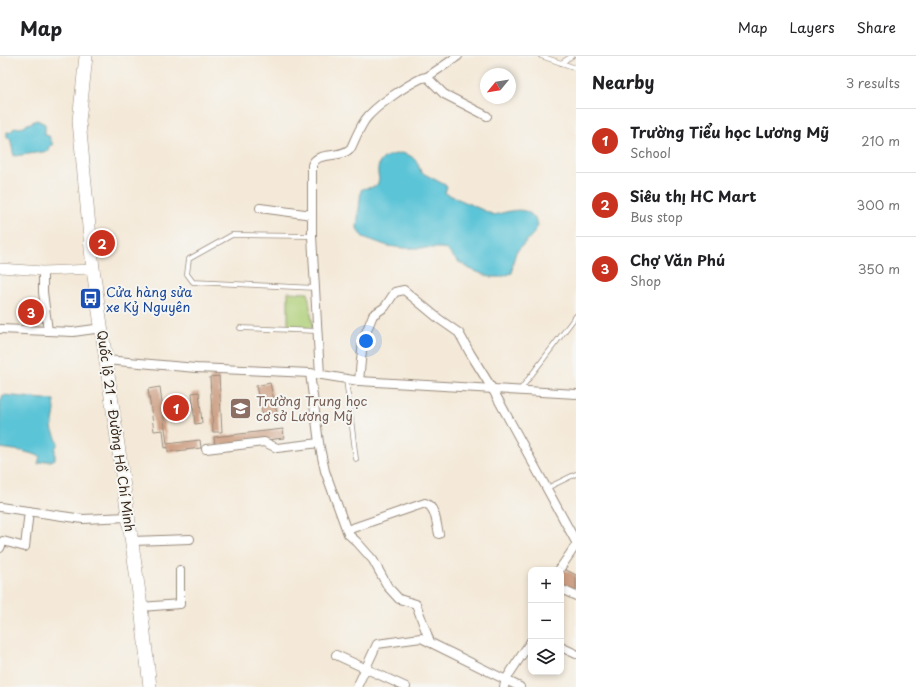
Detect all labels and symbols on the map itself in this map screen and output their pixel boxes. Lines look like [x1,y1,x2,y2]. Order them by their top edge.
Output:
north arrow [480,68,516,104]
pin: 2 [89,228,115,258]
place label: Cửa hàng sửa xe Kỷ Nguyên [106,282,193,316]
bus stop icon: Cửa hàng sửa xe Kỷ Nguyên [77,286,103,312]
pin: 3 [18,297,44,327]
street label: Quốc lộ 21 - Đường Hồ Chí Minh [93,329,140,533]
your location [356,331,376,351]
place label: Trường Trung học cơ sở Lương Mỹ [256,391,368,425]
pin: 1 [163,393,189,423]
school or university icon: Trường Trung học cơ sở Lương Mỹ [228,395,254,421]

